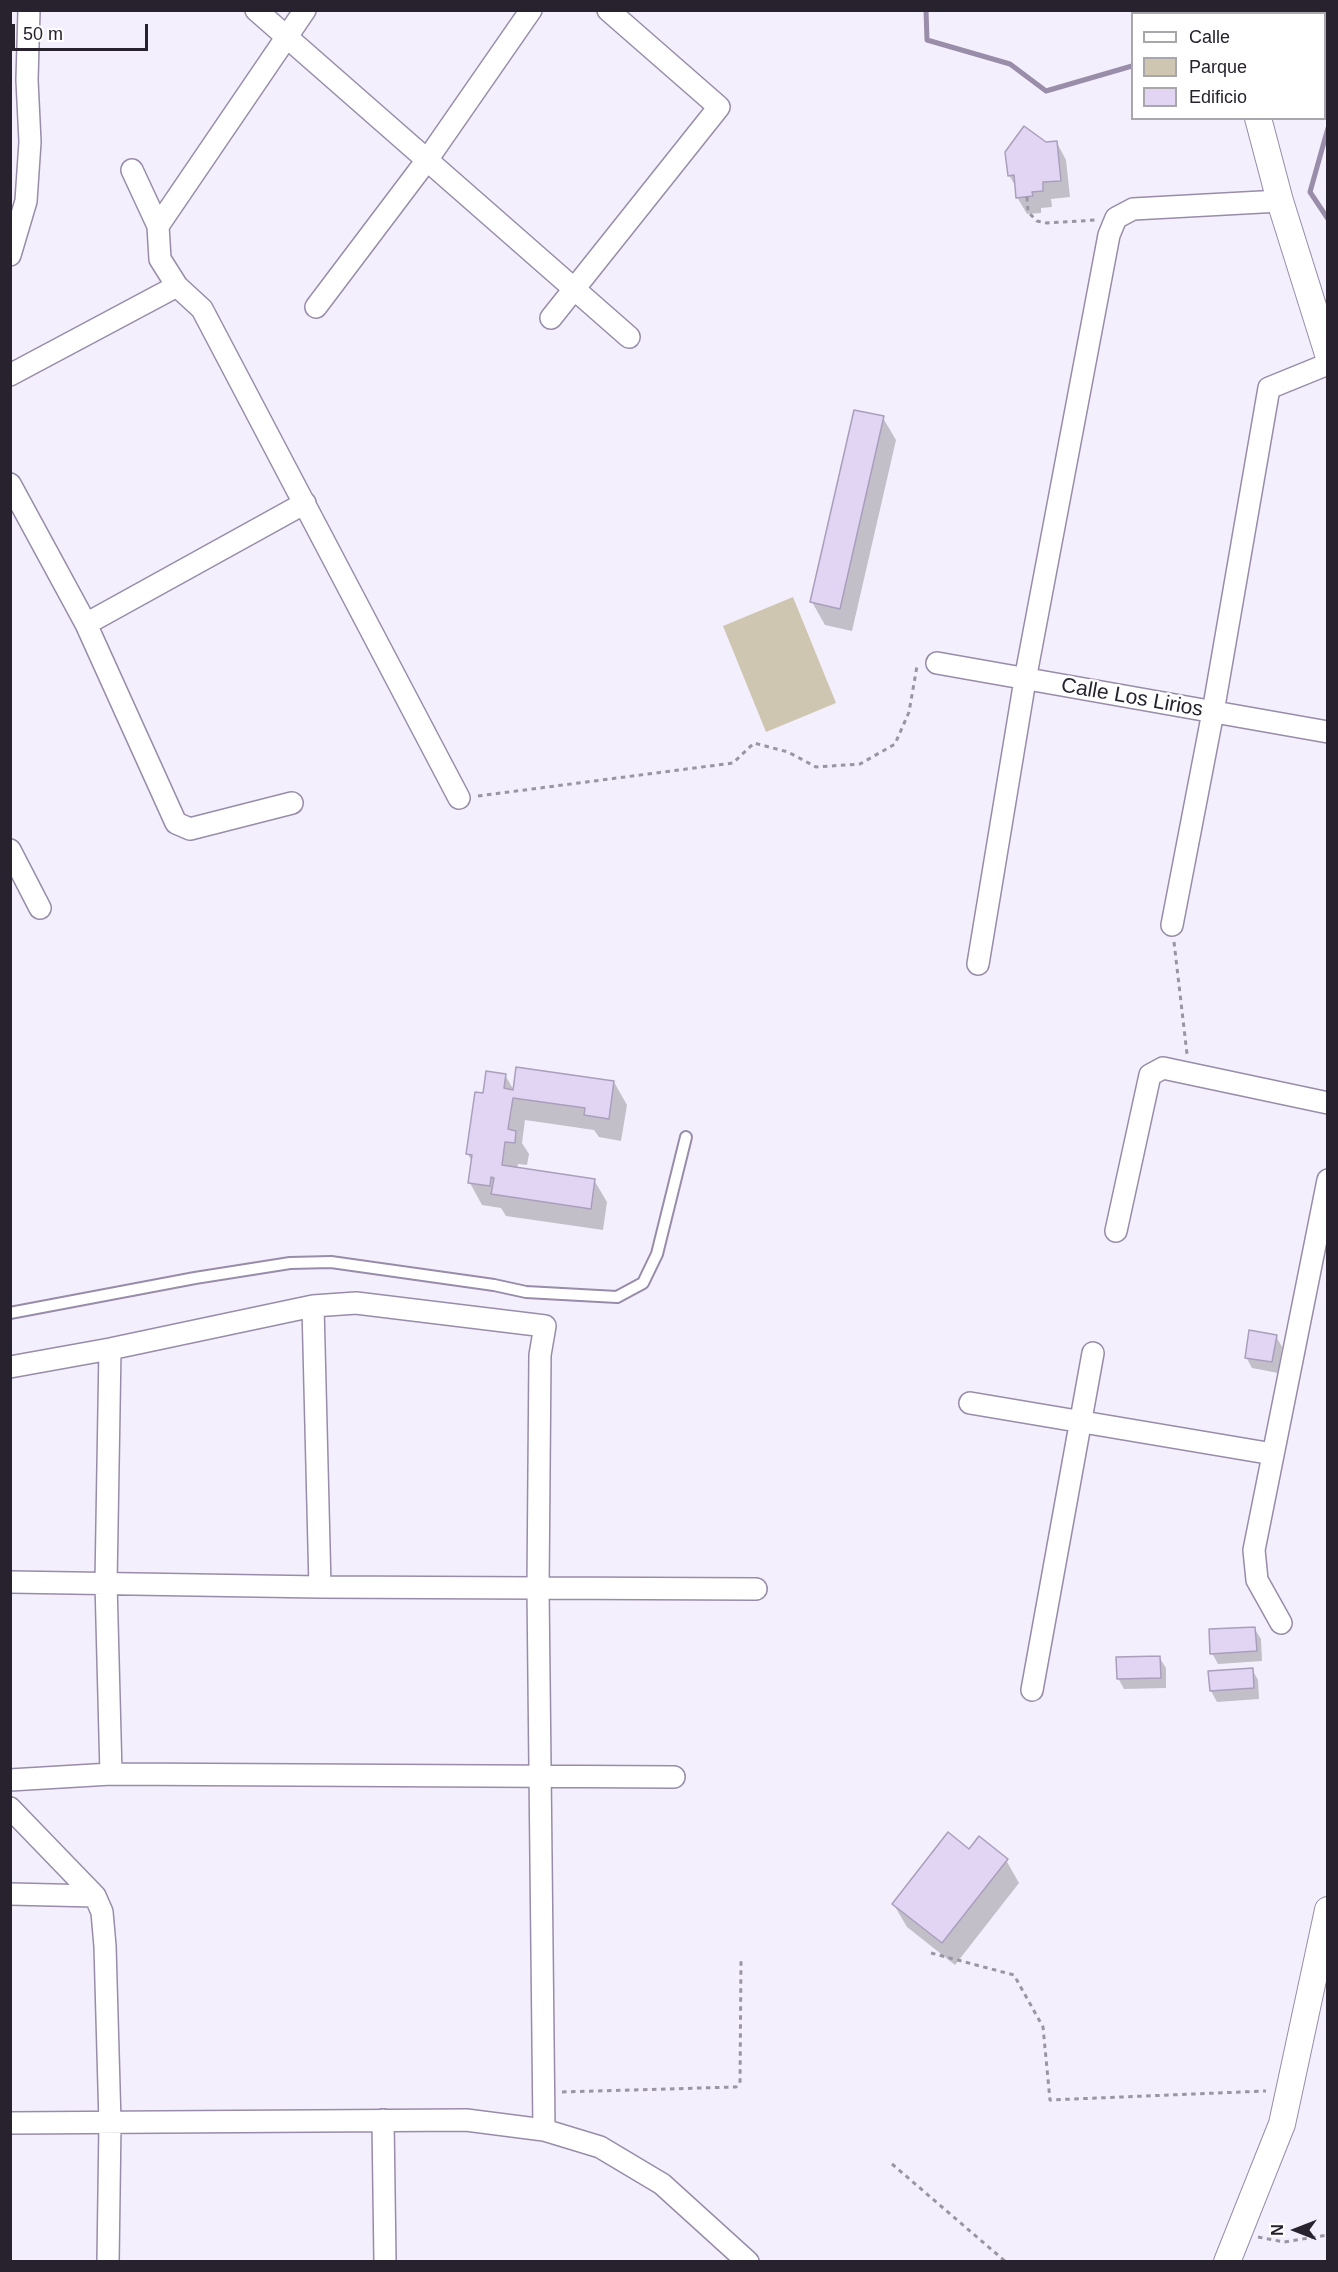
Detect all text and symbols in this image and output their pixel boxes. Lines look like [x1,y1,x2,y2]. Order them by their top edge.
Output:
scale bar [15,12,152,50]
legend [1131,12,1326,120]
text: 50 m [23,24,63,44]
text: Calle [1189,27,1230,47]
text: Parque [1189,57,1247,77]
text: Edificio [1189,87,1247,107]
street label: Calle Los Lirios [1059,673,1205,723]
north arrow [1266,2200,1326,2260]
text: N [1269,2224,1286,2236]

